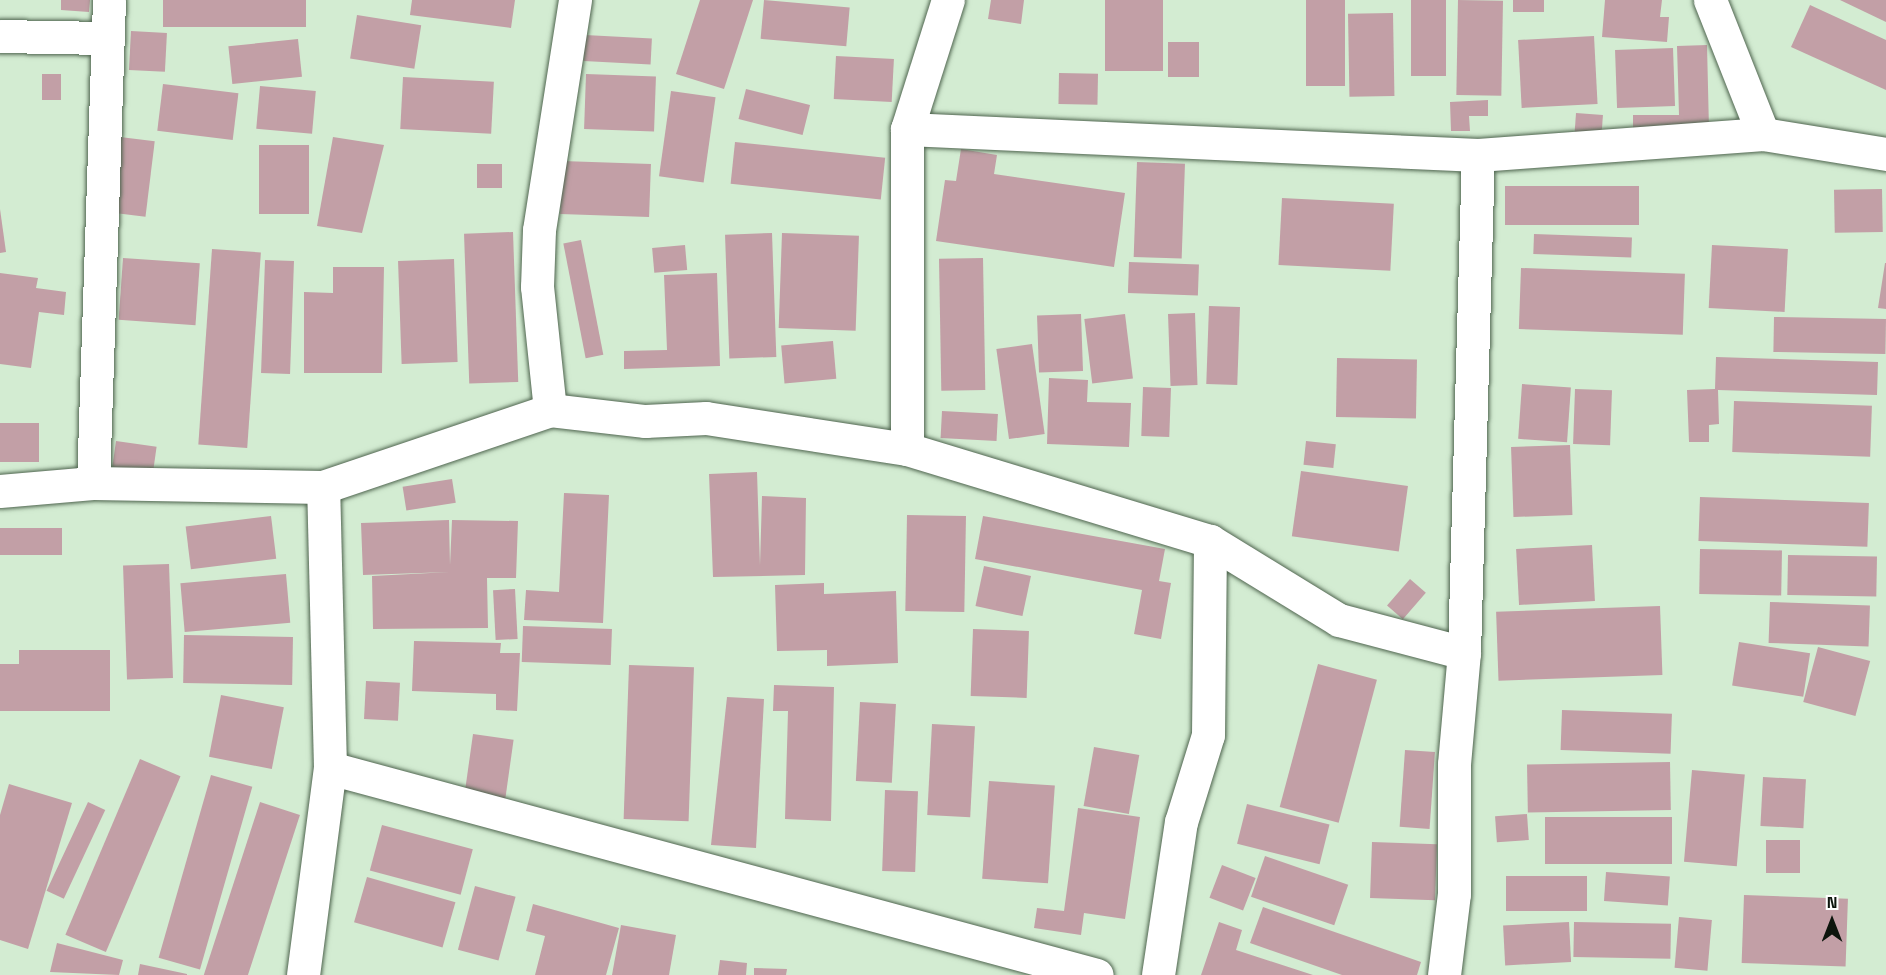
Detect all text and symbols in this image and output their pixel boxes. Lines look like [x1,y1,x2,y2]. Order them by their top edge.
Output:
north arrow [1802,891,1862,951]
text: N [1827,892,1837,913]

